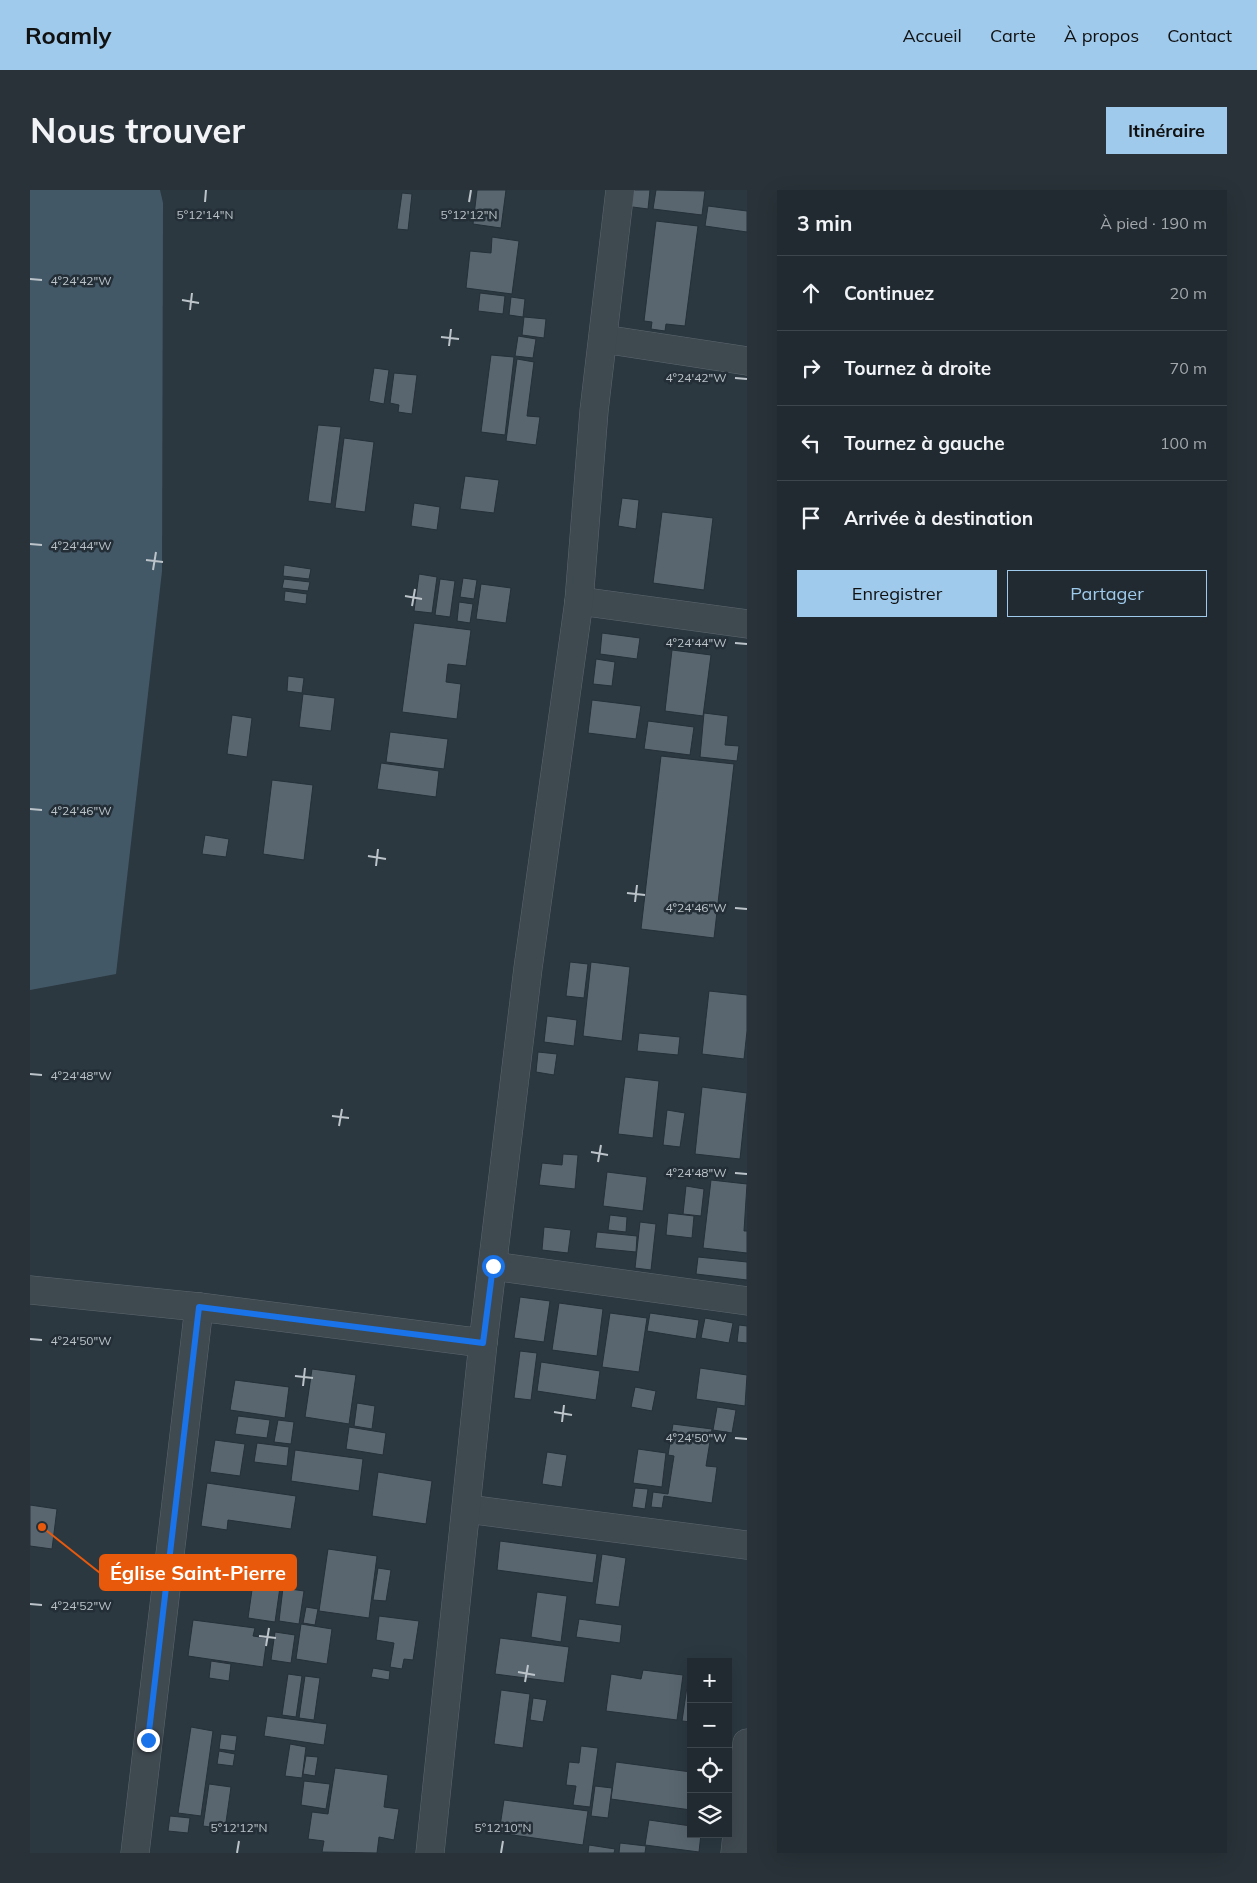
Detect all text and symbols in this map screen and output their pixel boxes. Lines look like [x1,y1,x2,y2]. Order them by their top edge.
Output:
text: Roamly [25,20,112,50]
text: Accueil [902,24,962,47]
text: Carte [990,24,1036,47]
text: À propos [1064,24,1139,47]
text: Contact [1167,24,1232,47]
button: Itinéraire [1106,107,1227,154]
text: Nous trouver [30,108,245,152]
text: 5°12'14"N [177,207,233,222]
text: 5°12'12"N [441,207,497,222]
text: 3 min [797,210,852,236]
text: À pied · 190 m [1100,213,1207,233]
text: 4°24'42"W [50,273,112,288]
icon: ahead [797,279,825,307]
text: Continuez [844,281,934,305]
text: 20 m [1170,283,1207,303]
icon: right [797,354,825,382]
text: Tournez à droite [844,356,991,380]
text: 70 m [1170,358,1207,378]
text: 4°24'42"W [665,370,727,385]
icon: left [797,429,825,457]
text: Tournez à gauche [844,431,1005,455]
text: 100 m [1160,433,1207,453]
icon: arrive [797,504,825,532]
text: Arrivée à destination [844,506,1033,530]
text: 4°24'44"W [50,538,112,553]
button: Enregistrer [797,570,997,617]
button: Partager [1007,570,1207,617]
text: 4°24'44"W [665,635,727,650]
text: 4°24'46"W [50,803,112,818]
text: 4°24'46"W [665,900,727,915]
text: 4°24'48"W [50,1068,112,1083]
text: 4°24'48"W [665,1165,727,1180]
route start [482,1255,505,1278]
text: 4°24'50"W [50,1333,112,1348]
text: 4°24'50"W [665,1430,727,1445]
callout: Église Saint-Pierre [100,1555,296,1590]
text: Église Saint-Pierre [110,1560,286,1585]
text: 4°24'52"W [50,1598,112,1613]
map controls [687,1658,732,1838]
button: + [687,1658,732,1703]
button: − [687,1703,732,1748]
route end [137,1729,160,1752]
button: locate [687,1748,732,1793]
button: layers [687,1793,732,1838]
text: 5°12'12"N [211,1820,267,1835]
text: 5°12'10"N [475,1820,531,1835]

